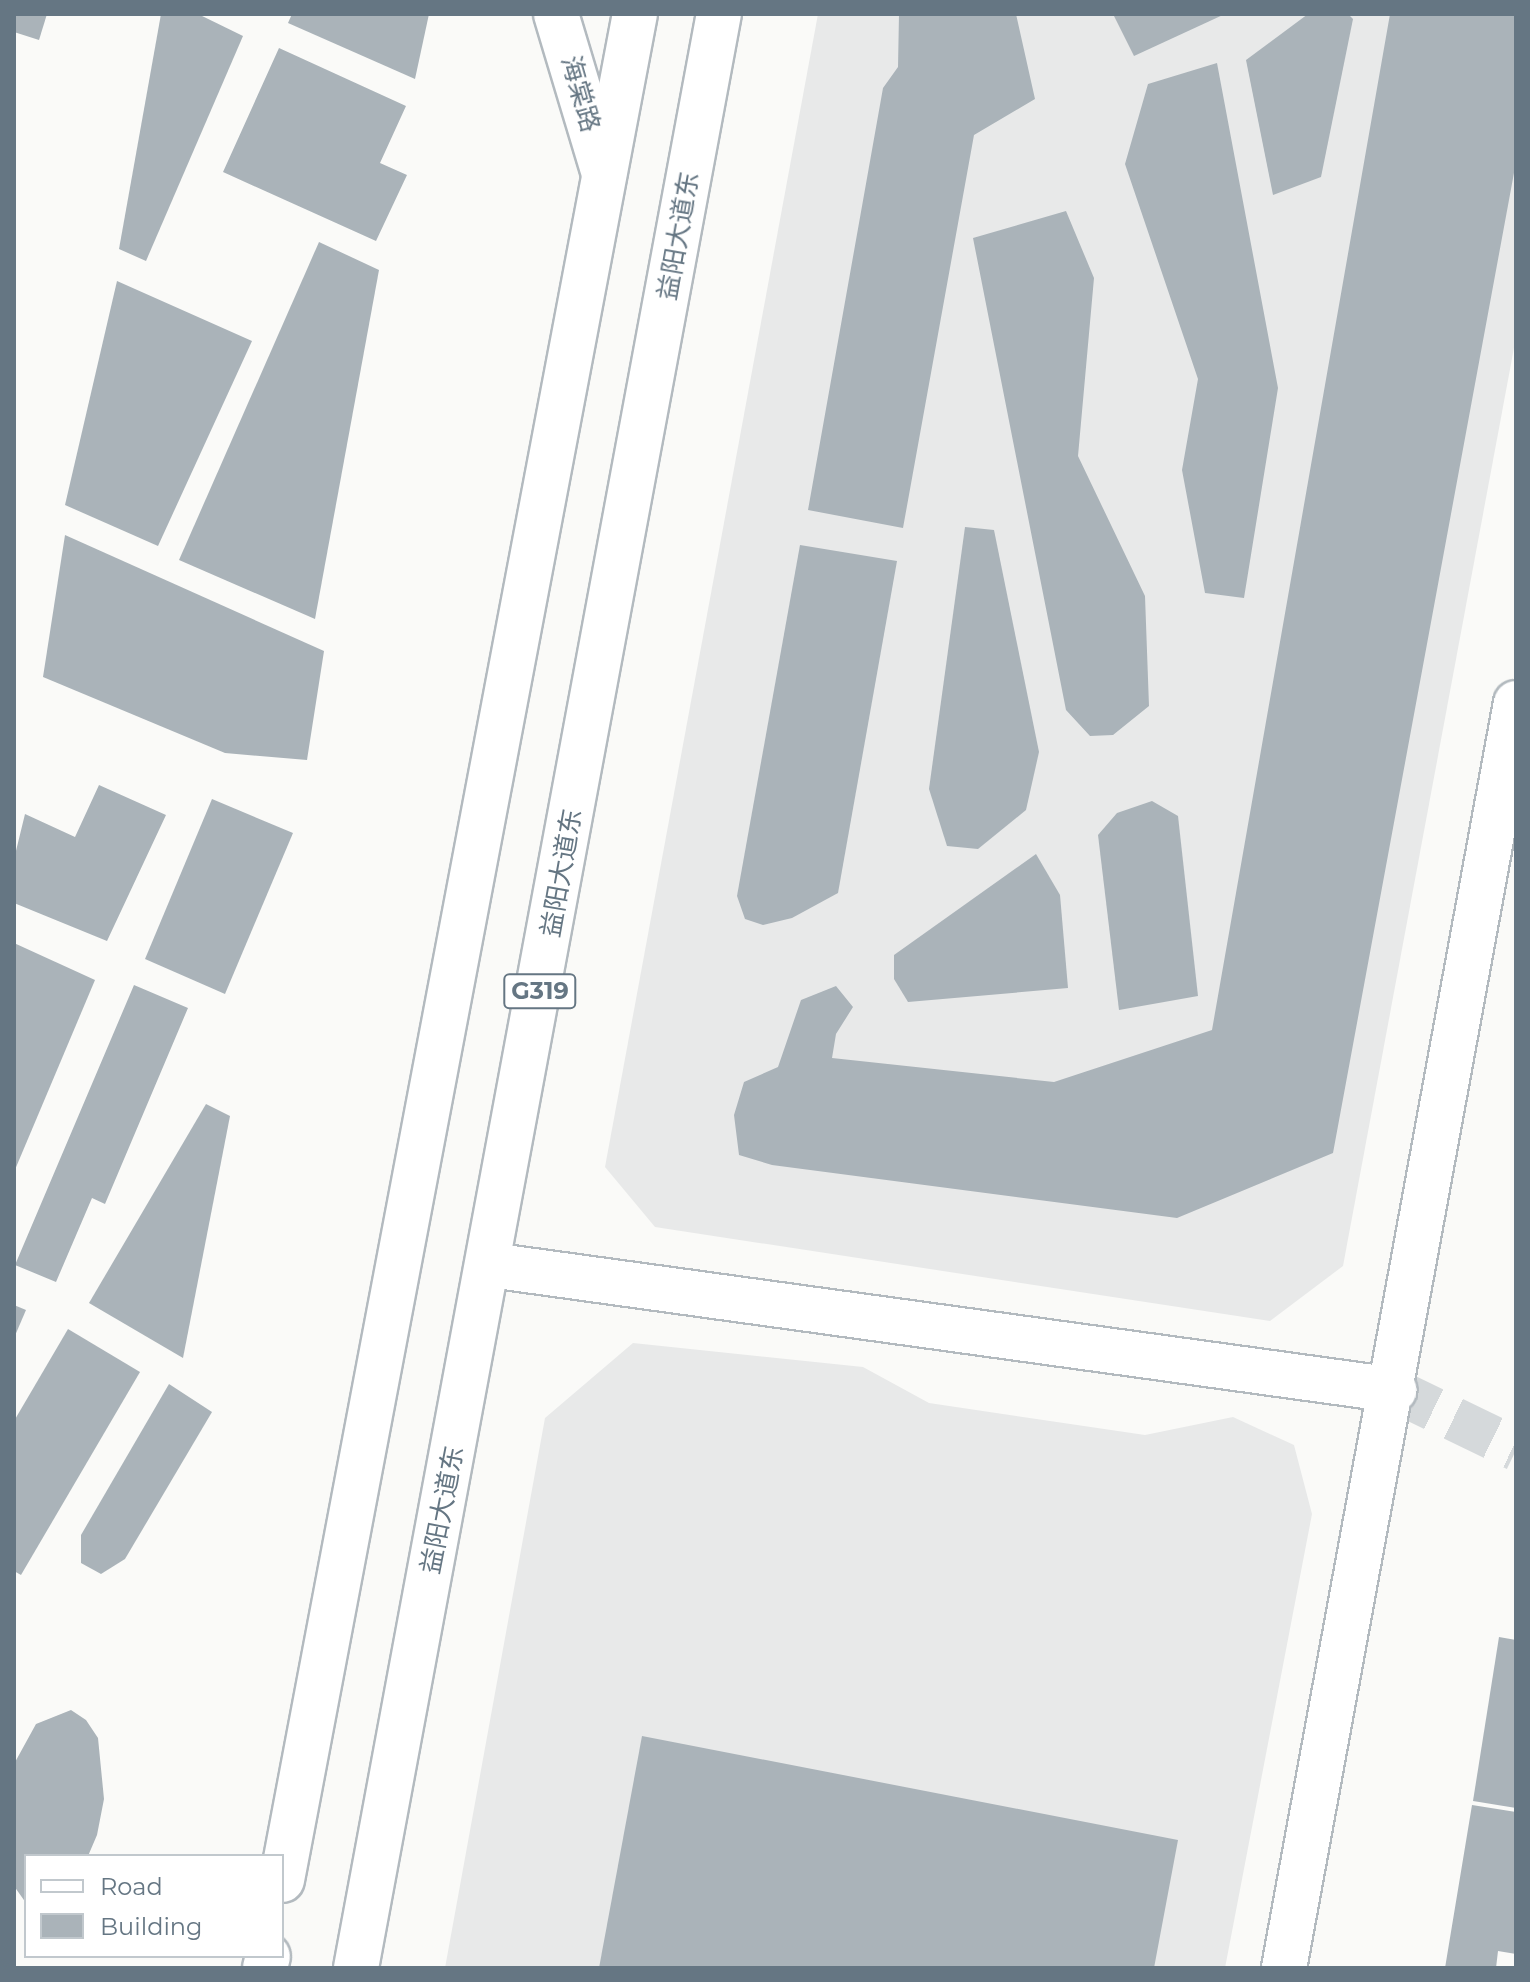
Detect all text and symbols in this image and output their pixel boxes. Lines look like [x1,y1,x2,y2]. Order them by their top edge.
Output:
street label: 海棠路 [554,52,606,136]
street label: 益阳大道东 [652,169,706,303]
street label: 益阳大道东 [535,806,589,940]
road number: G319 [502,971,578,1011]
street label: 益阳大道东 [415,1443,471,1577]
legend [24,1854,284,1958]
text: Road [100,1872,163,1901]
text: Building [100,1912,203,1941]

